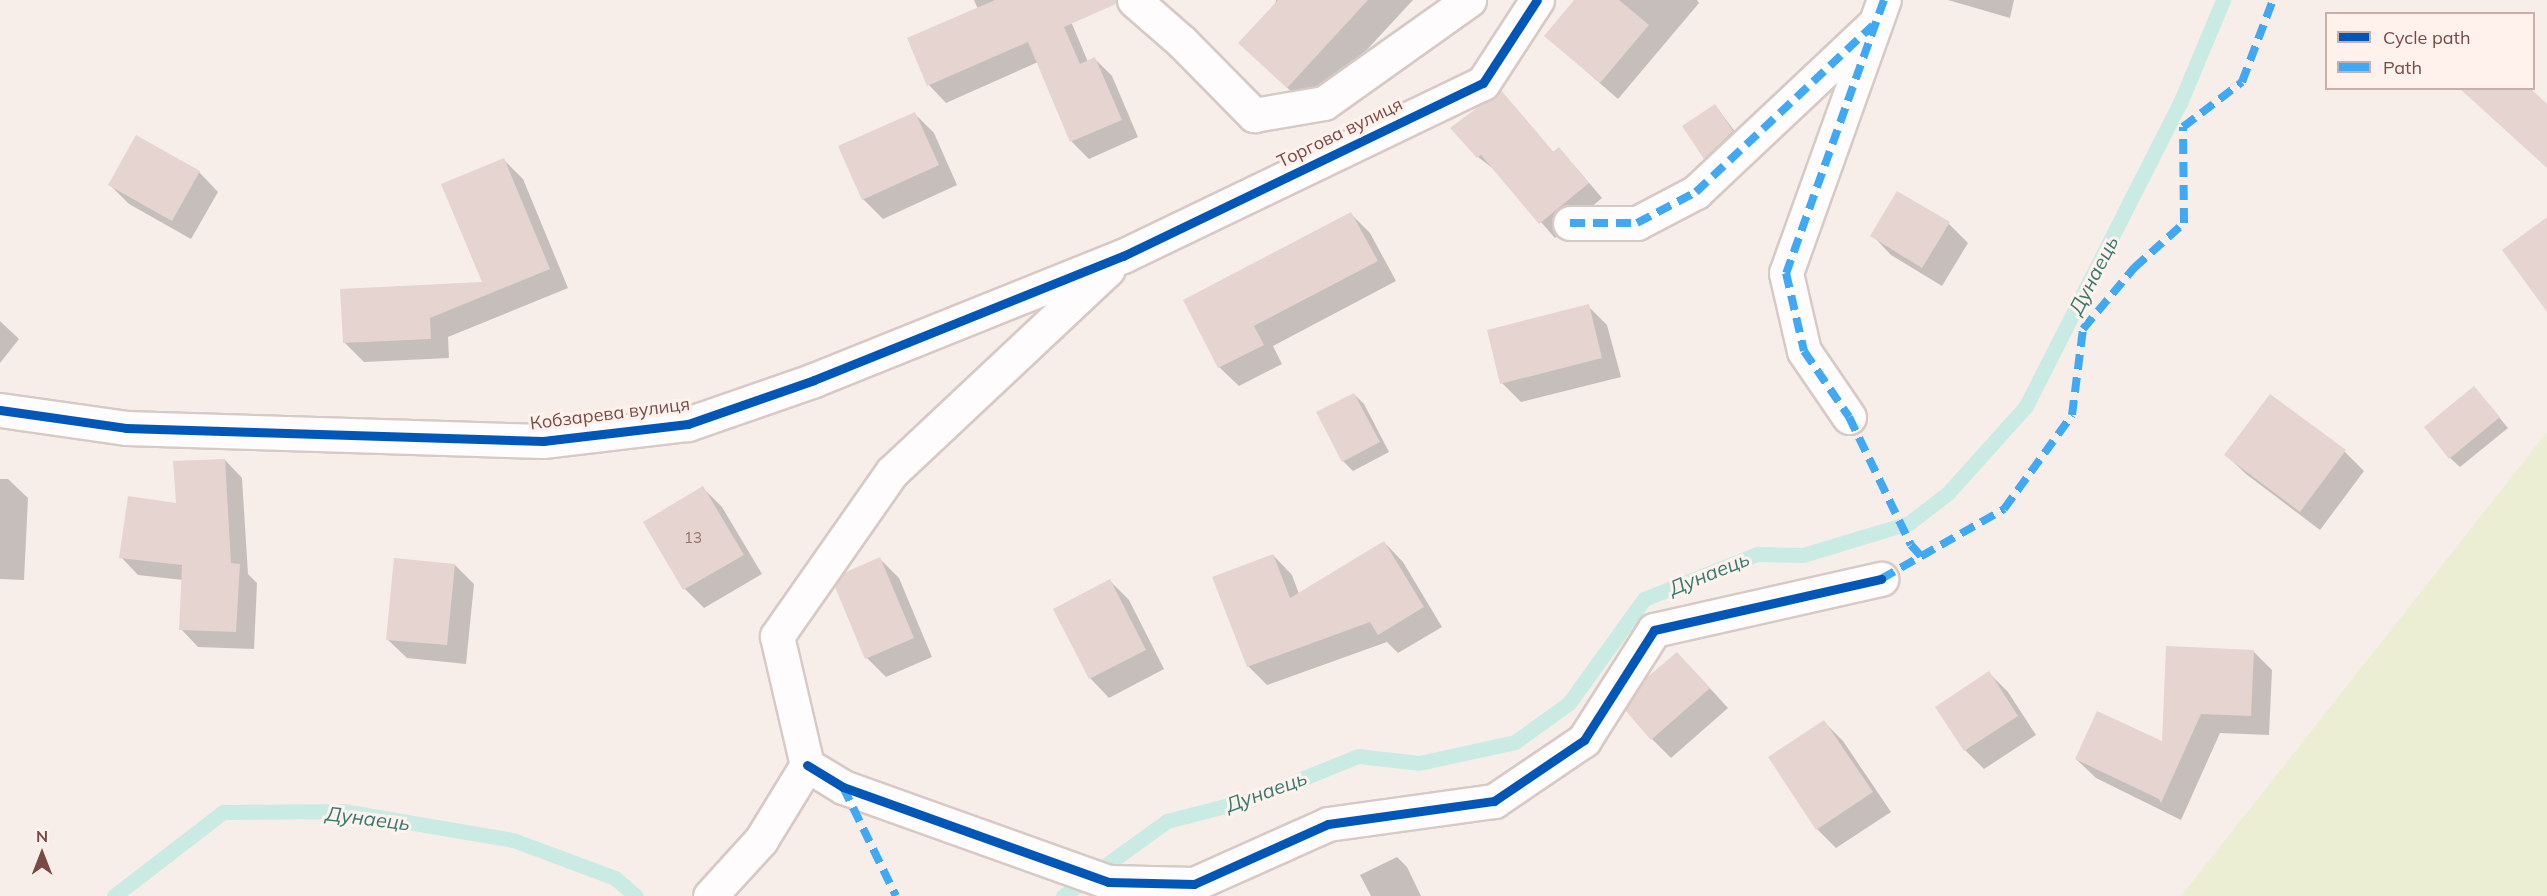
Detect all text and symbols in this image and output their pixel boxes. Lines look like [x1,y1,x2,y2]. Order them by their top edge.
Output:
legend [2325,12,2535,90]
text: Cycle path [2383,26,2470,49]
text: Path [2383,56,2422,79]
street label: Торгова вулиця [1274,93,1406,173]
water label: Дунаець [2063,232,2123,318]
street label: Кобзарева вулиця [529,393,691,435]
house number: 13 [684,529,702,547]
water label: Дунаець [1665,546,1753,600]
water label: Дунаець [1222,765,1310,817]
water label: Дунаець [324,801,412,835]
north arrow [12,824,72,884]
text: N [36,826,48,846]

